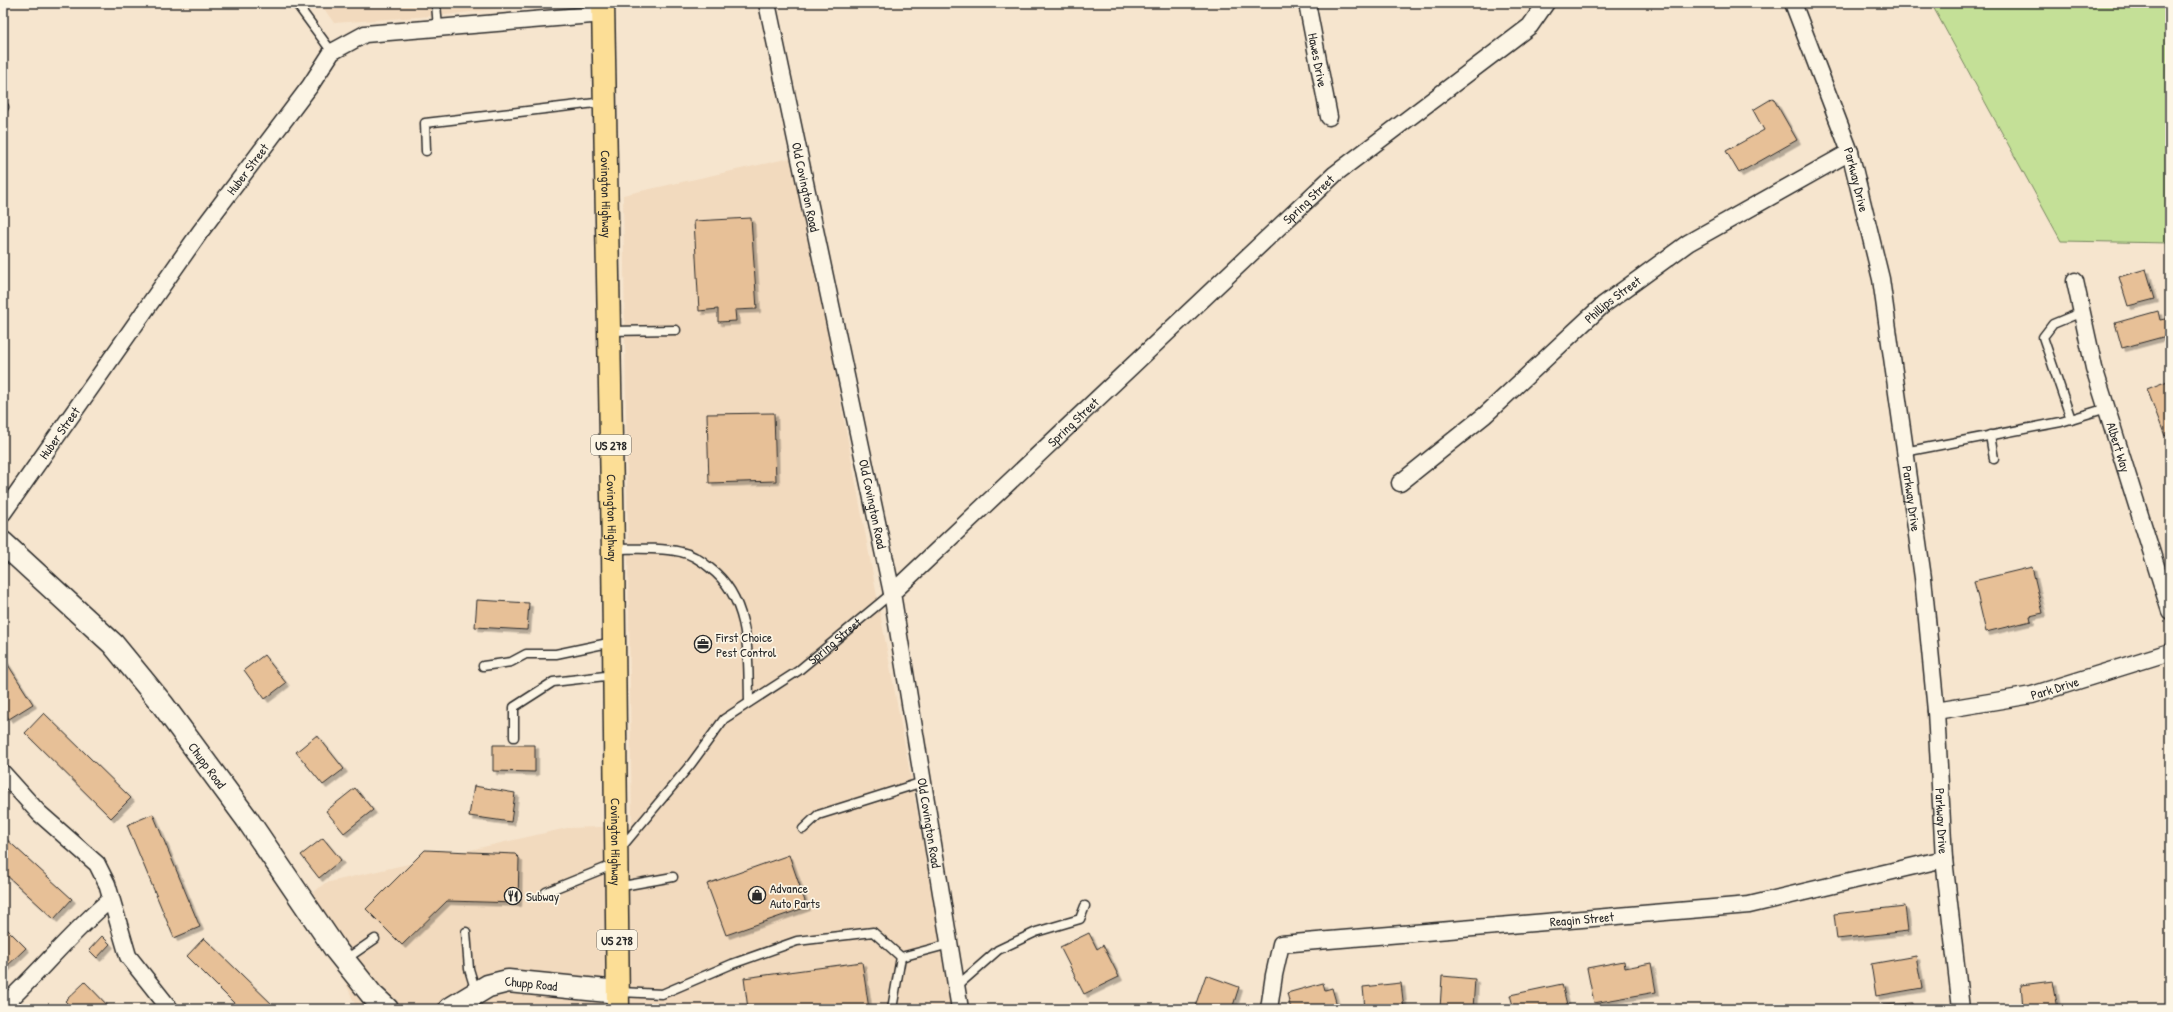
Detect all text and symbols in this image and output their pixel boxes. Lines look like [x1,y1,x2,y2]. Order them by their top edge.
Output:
street label: Hawes Drive [1304,31,1332,89]
street label: Huber Street [222,139,273,198]
street label: Old Covington Road [788,141,824,233]
street label: Parkway Drive [1840,145,1873,214]
street label: Covington Highway [597,150,616,238]
street label: Spring Street [1279,170,1338,228]
street label: Phillips Street [1580,271,1645,327]
street label: Spring Street [1043,393,1103,451]
street label: Huber Street [35,403,84,463]
street label: Albert Way [2102,420,2135,475]
road number: US 278 [591,435,631,455]
street label: Old Covington Road [855,458,891,550]
street label: Parkway Drive [1898,465,1925,532]
street label: Covington Highway [603,474,622,562]
street label: Spring Street [804,613,865,668]
place label: First Choice Pest Control [715,628,777,661]
office icon: First Choice Pest Control [693,634,713,654]
street label: Park Drive [2028,672,2081,704]
street label: Chupp Road [184,738,230,792]
street label: Old Covington Road [913,777,946,869]
street label: Parkway Drive [1931,788,1953,854]
street label: Covington Highway [607,798,626,886]
place label: Advance Auto Parts [770,879,820,912]
shop icon: Advance Auto Parts [747,885,767,905]
restaurant icon: Subway [503,886,523,906]
place label: Subway [526,887,560,905]
street label: Reagin Street [1549,907,1615,931]
road number: US 278 [597,930,637,950]
street label: Chupp Road [502,971,558,995]

